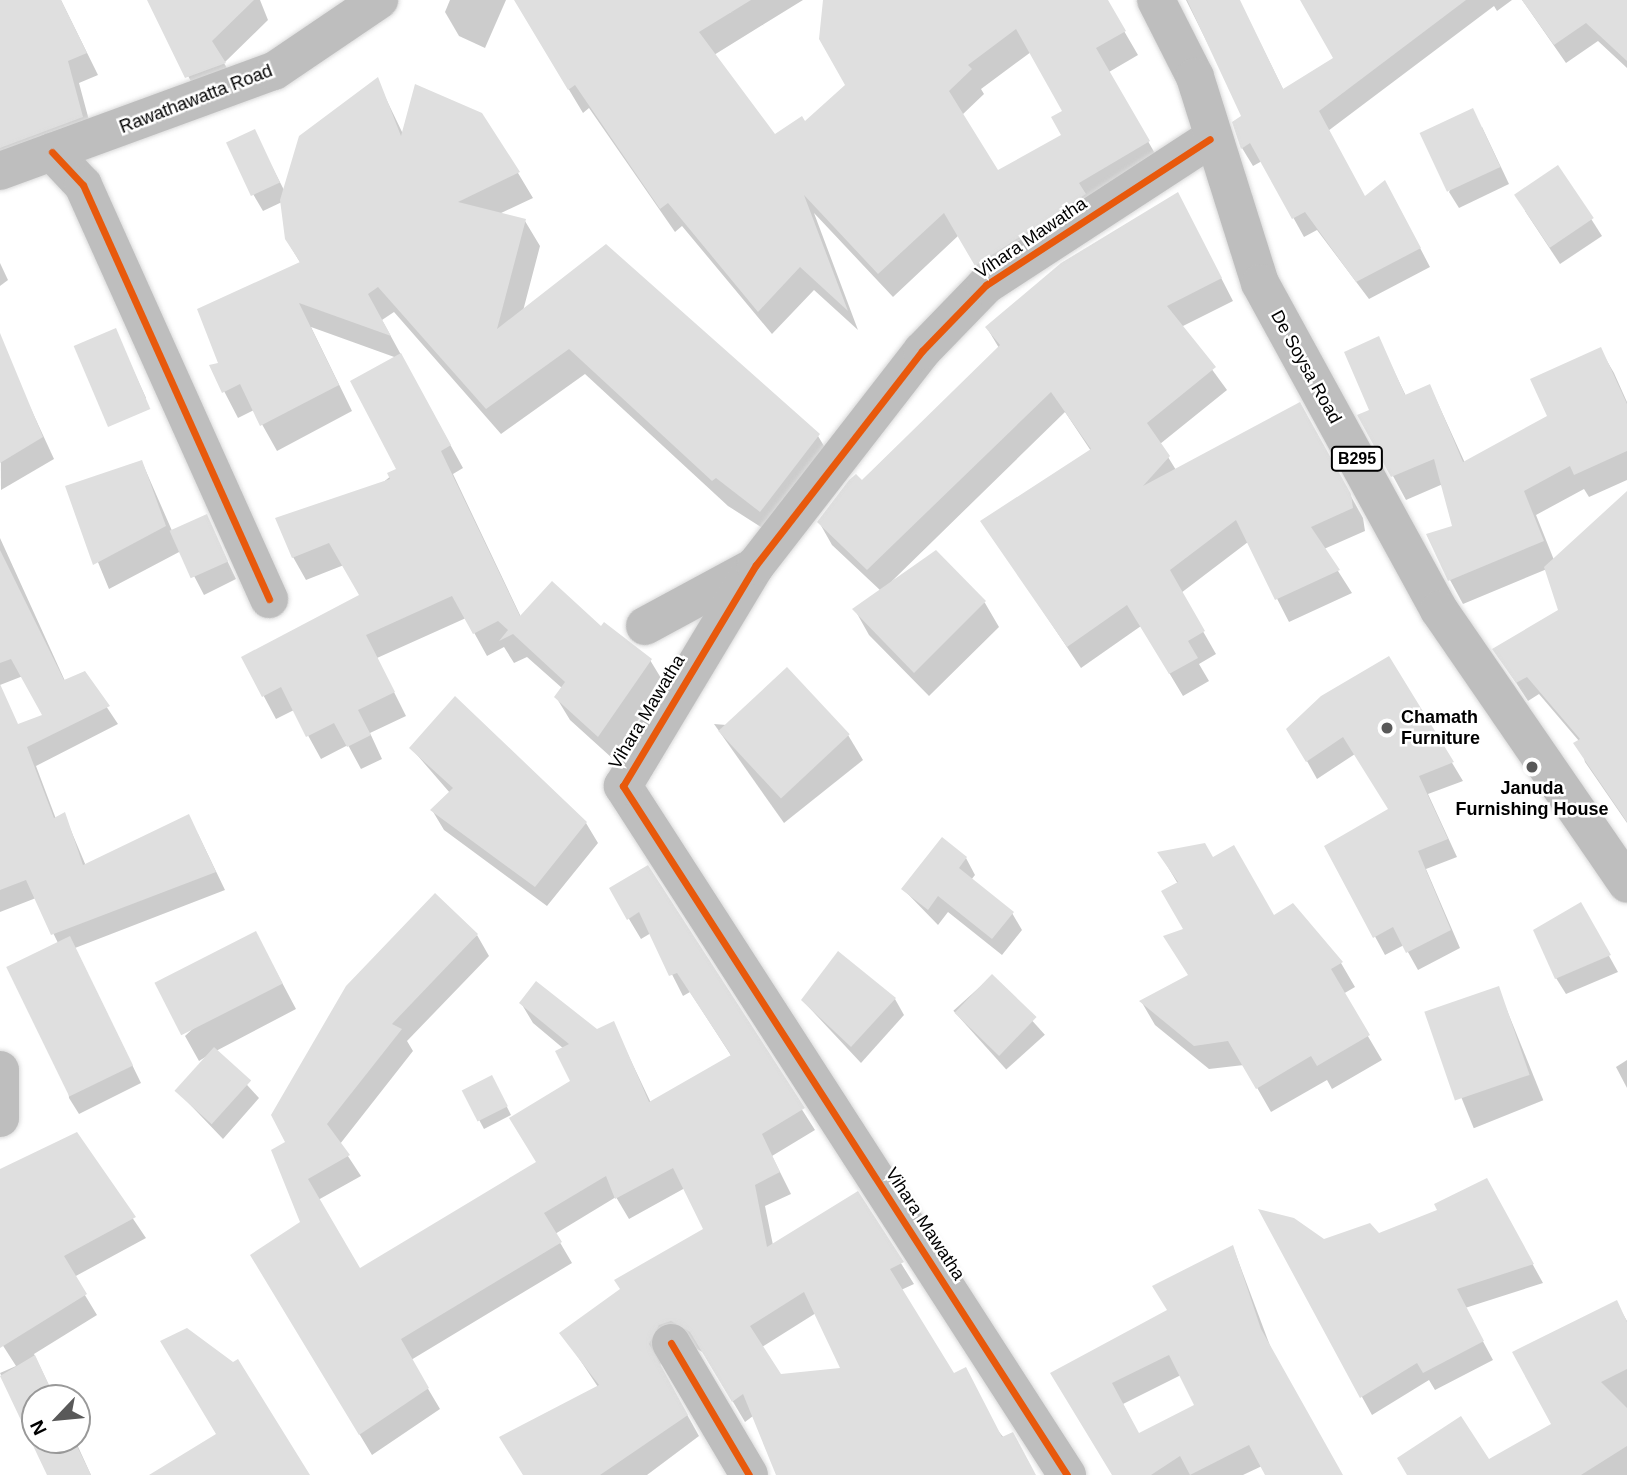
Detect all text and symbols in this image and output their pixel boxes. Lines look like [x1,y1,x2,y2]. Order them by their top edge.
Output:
street label: Rawathawatta Road [116,60,276,138]
street label: Vihara Mawatha [971,193,1091,283]
street label: De Soysa Road [1266,307,1346,427]
road number: B295 [1331,446,1383,472]
street label: Vihara Mawatha [604,651,690,773]
place label: Chamath Furniture [1401,707,1480,750]
marker: Chamath Furniture [1379,720,1395,736]
marker: Januda Furnishing House [1524,759,1540,775]
place label: Januda Furnishing House [1456,778,1608,820]
street label: Vihara Mawatha [881,1164,969,1284]
north arrow [21,1384,91,1454]
text: N [26,1417,51,1438]

